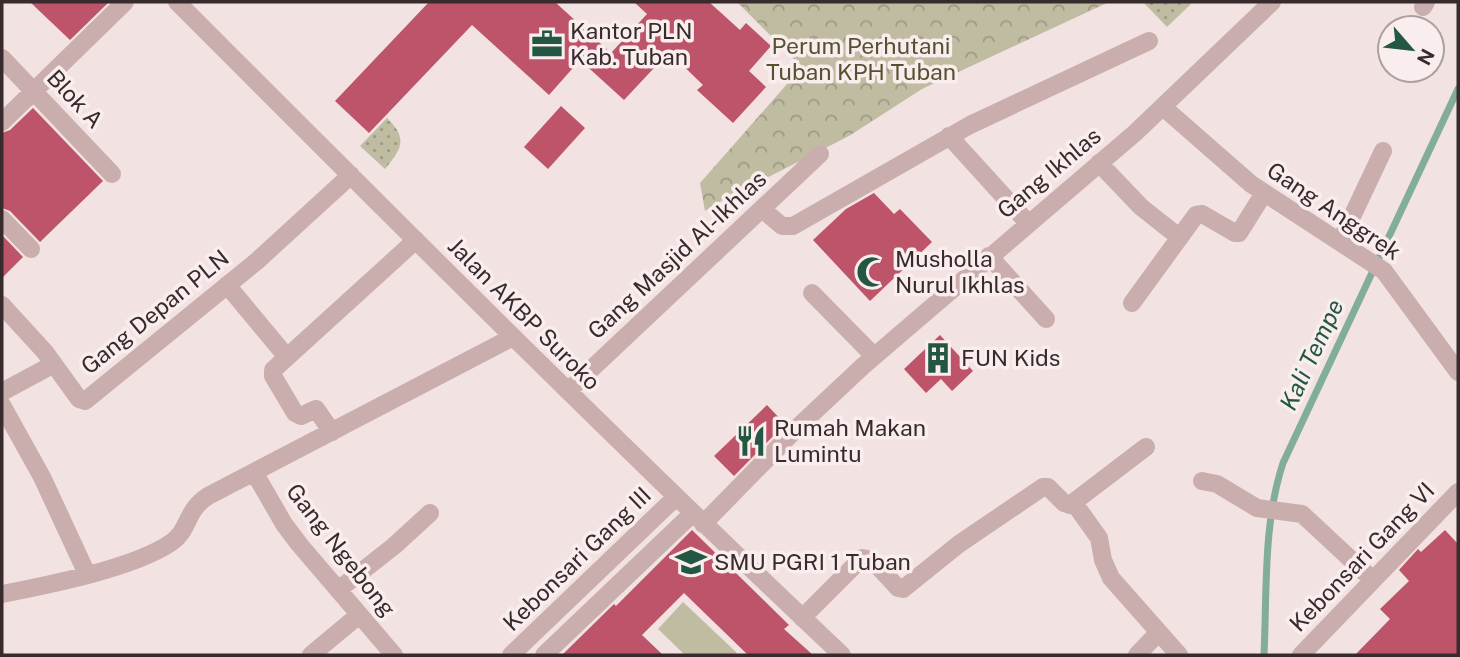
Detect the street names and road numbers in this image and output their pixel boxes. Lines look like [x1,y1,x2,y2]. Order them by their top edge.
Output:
street label: Blok A [42,64,109,133]
street label: Gang Ikhlas [992,122,1106,224]
street label: Gang Anggrek [1262,156,1406,265]
street label: Gang Masjid Al-Ikhlas [582,165,771,344]
street label: Jalan AKBP Suroko [443,232,606,395]
street label: Gang Depan PLN [75,244,234,379]
street label: Kebonsari Gang VI [1284,476,1440,637]
street label: Gang Ngebong [281,478,402,622]
street label: Kebonsari Gang III [497,481,656,636]

